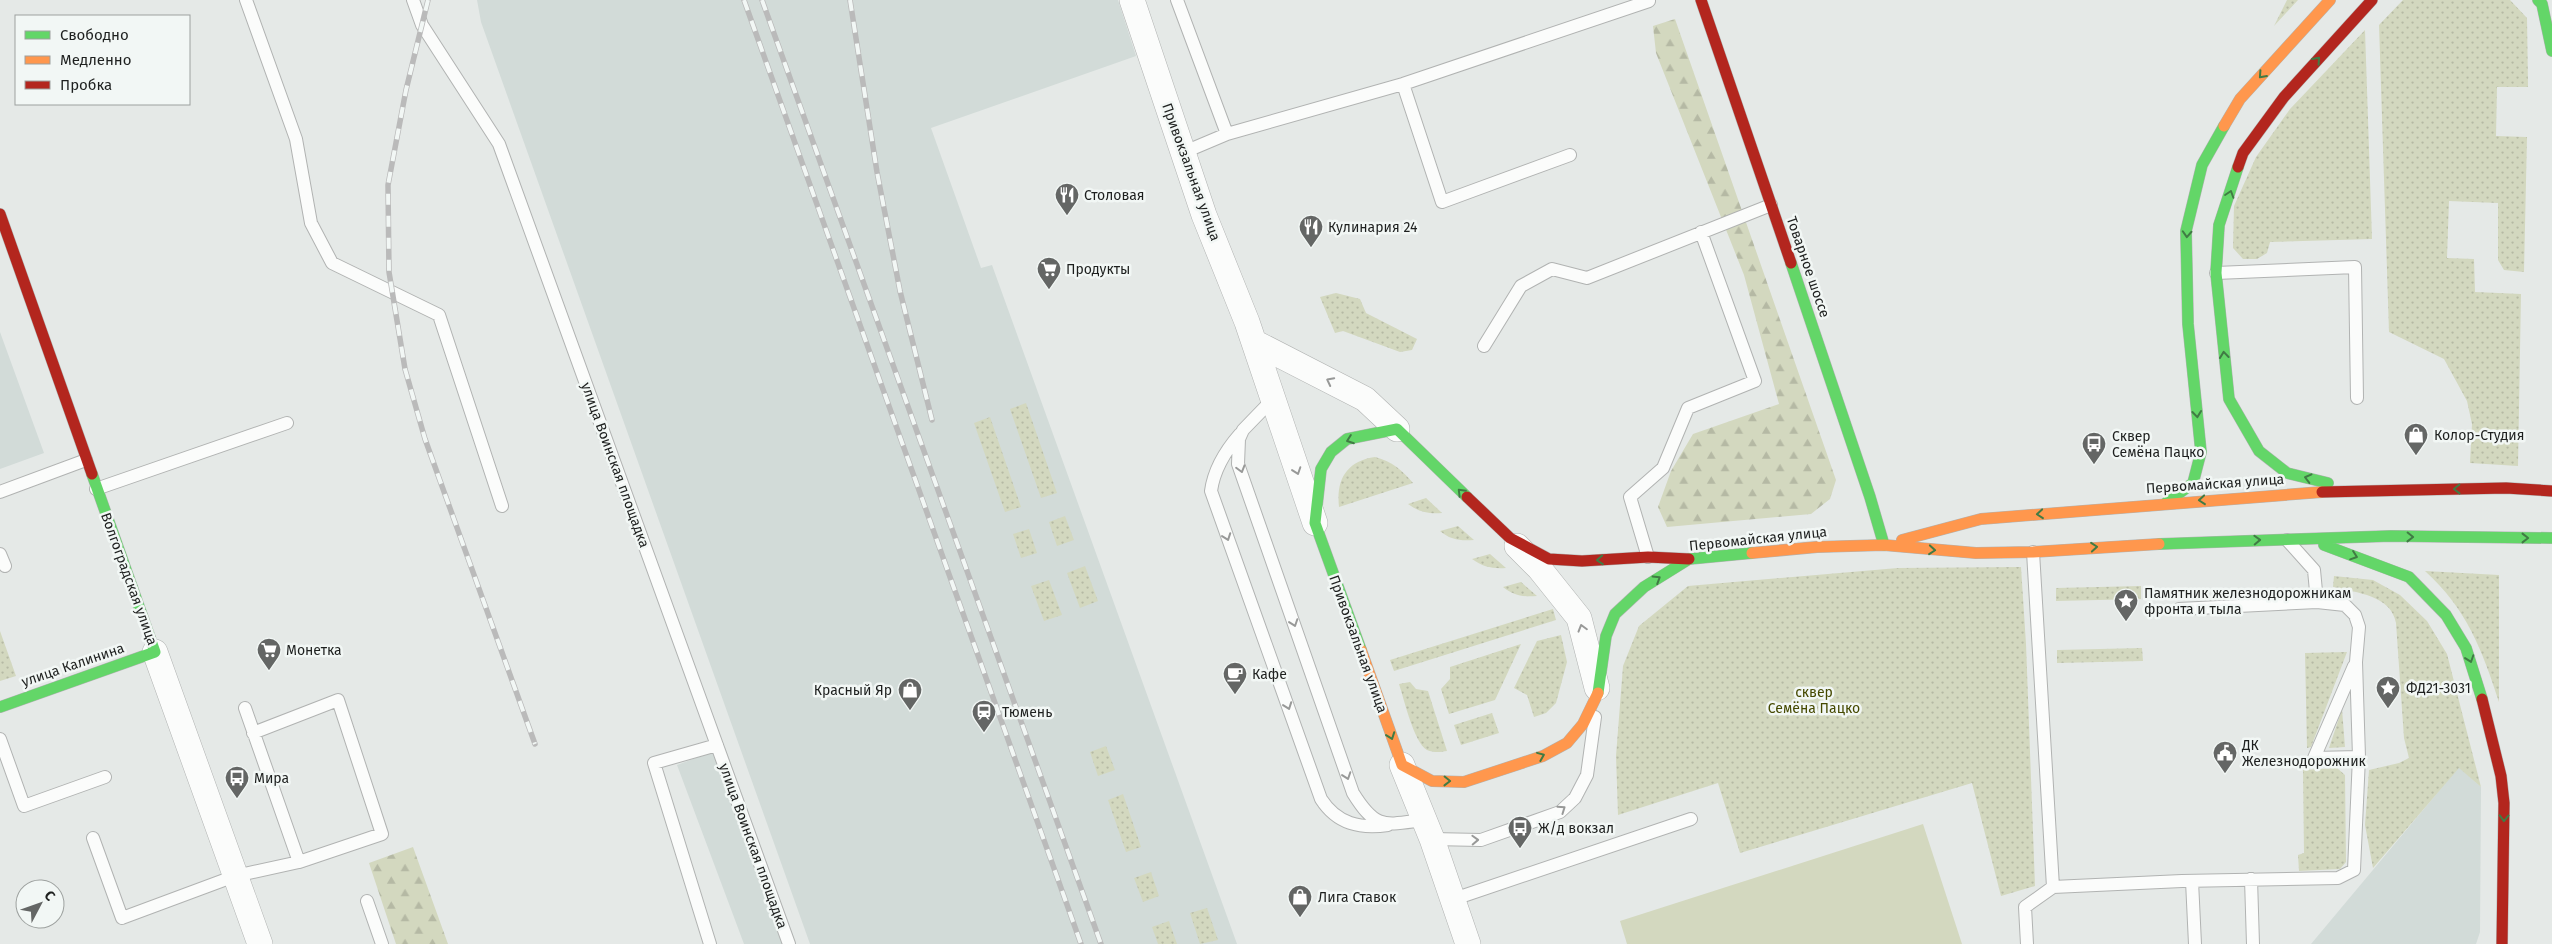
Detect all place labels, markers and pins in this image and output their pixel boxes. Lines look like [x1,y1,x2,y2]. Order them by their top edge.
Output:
restaurant icon: Столовая [1054,182,1080,216]
place label: Столовая [1084,187,1144,204]
restaurant icon: Кулинария 24 [1298,214,1324,248]
place label: Кулинария 24 [1328,219,1418,236]
supermarket icon: Продукты [1036,256,1062,290]
place label: Продукты [1066,261,1130,278]
shop icon: Колор-Студия [2403,422,2429,456]
place label: Колор-Студия [2434,427,2524,444]
place label: Сквер Семёна Пацко [2112,428,2204,461]
bus stop icon: Сквер Семёна Пацко [2081,431,2107,465]
place label: Памятник железнодорожникам фронта и тыла [2144,585,2351,618]
place icon: Памятник железнодорожникам фронта и тыла [2113,588,2139,622]
supermarket icon: Монетка [256,637,282,671]
place label: Монетка [286,642,342,659]
cafe icon: Кафе [1222,661,1248,695]
place label: Кафе [1252,666,1287,683]
place icon: ФД21-3031 [2375,675,2401,709]
shop icon: Красный Яр [897,677,923,711]
place label: ФД21-3031 [2406,680,2471,697]
place label: Красный Яр [814,682,892,699]
station icon: Тюмень [971,699,997,733]
place label: Тюмень [1002,704,1052,721]
place label: ДК Железнодорожник [2241,737,2367,770]
public building icon: ДК Железнодорожник [2212,740,2238,774]
bus stop icon: Мира [224,765,250,799]
place label: Мира [254,770,289,787]
bus stop icon: Ж/д вокзал [1507,815,1533,849]
place label: Ж/д вокзал [1538,820,1614,837]
shop icon: Лига Ставок [1287,884,1313,918]
place label: Лига Ставок [1318,889,1397,906]

